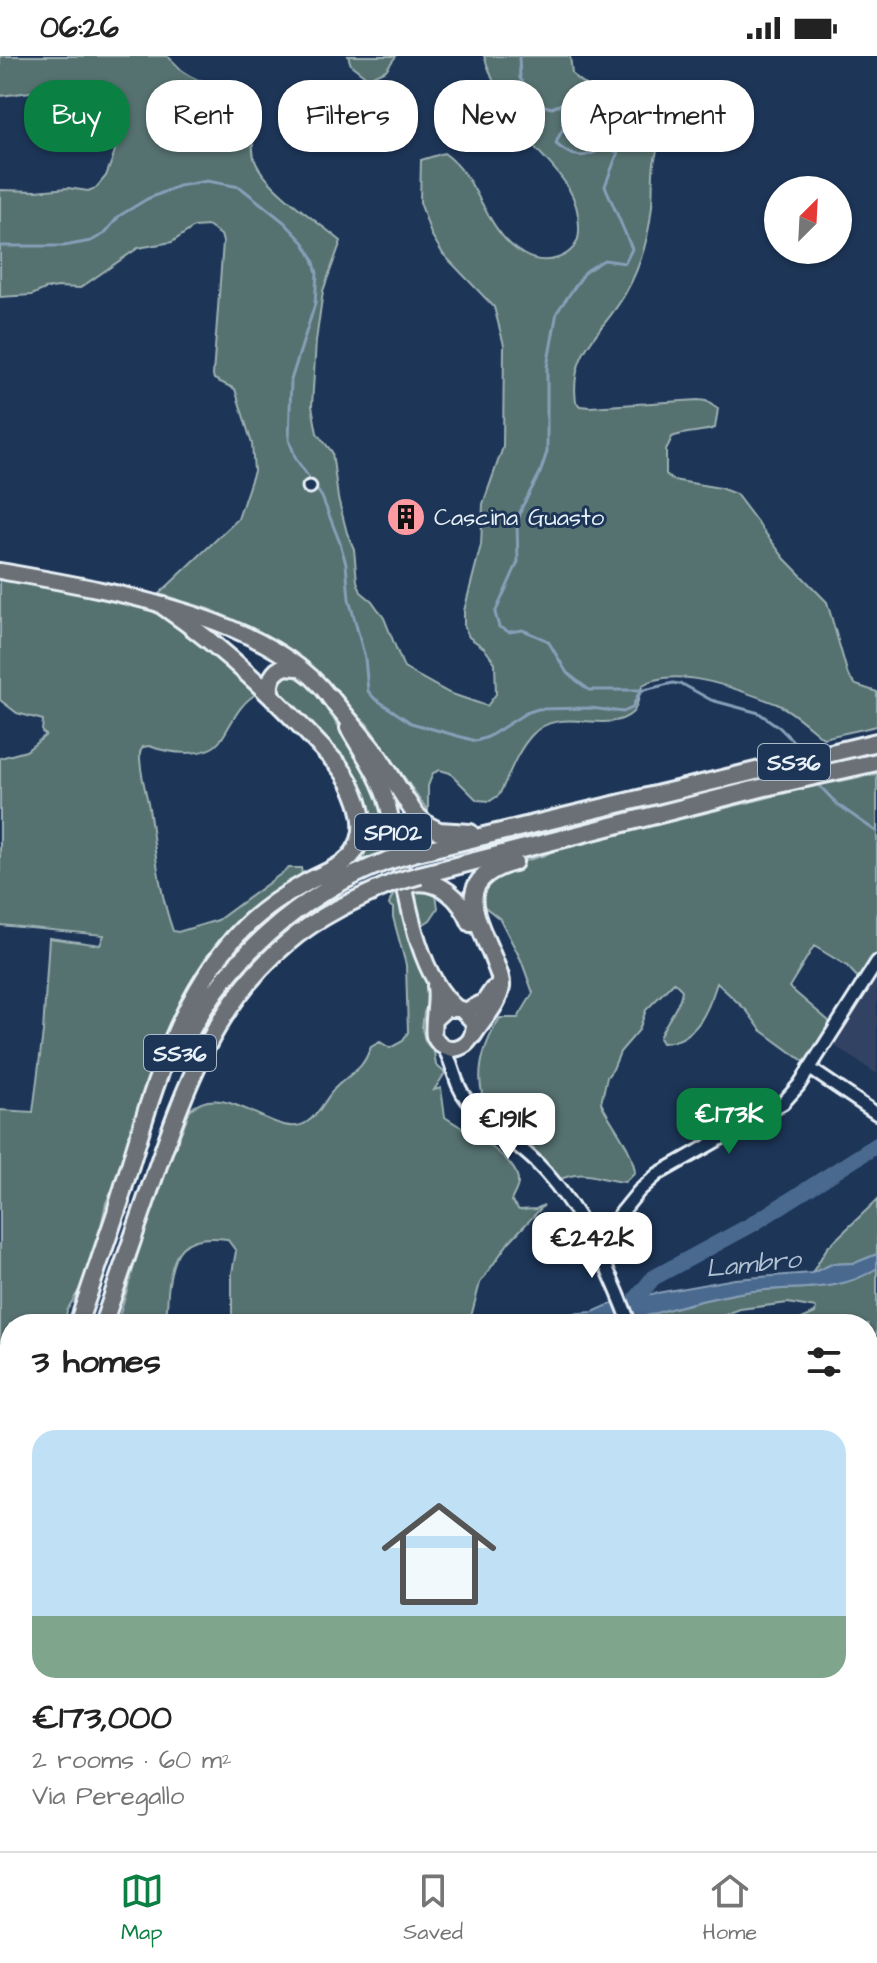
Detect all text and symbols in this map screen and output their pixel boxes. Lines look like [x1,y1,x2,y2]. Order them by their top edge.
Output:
text: 06:26 [40,7,119,49]
chip: Buy [24,80,130,152]
chip: Rent [146,80,262,152]
chip: Filters [278,80,418,152]
chip: New [434,80,545,152]
chip: Apartment [561,80,754,152]
north arrow [764,176,852,264]
map controls [764,176,852,264]
building icon: Cascina Guasto [385,496,427,538]
place label: Cascina Guasto [434,501,605,535]
road number: SS36 [758,744,830,780]
road number: SP102 [355,814,431,850]
road number: SS36 [144,1035,216,1071]
pin: €173K [673,1088,785,1156]
pin: €191K [452,1093,564,1161]
text: €173K [695,1096,763,1132]
text: €191K [479,1101,537,1137]
pin: €242K [536,1212,648,1280]
text: €242K [550,1220,634,1256]
water label: Lambro [704,1241,805,1287]
text: 3 homes [32,1338,161,1386]
icon: filters [802,1340,846,1384]
icon: home [367,1482,511,1626]
text: €173,000 [32,1694,172,1742]
text: 2 rooms · 60 m² [32,1742,232,1778]
text: Via Peregallo [32,1778,184,1814]
tab: Map [120,1869,164,1948]
tab: Saved [403,1869,463,1948]
tab: Home [703,1869,757,1948]

